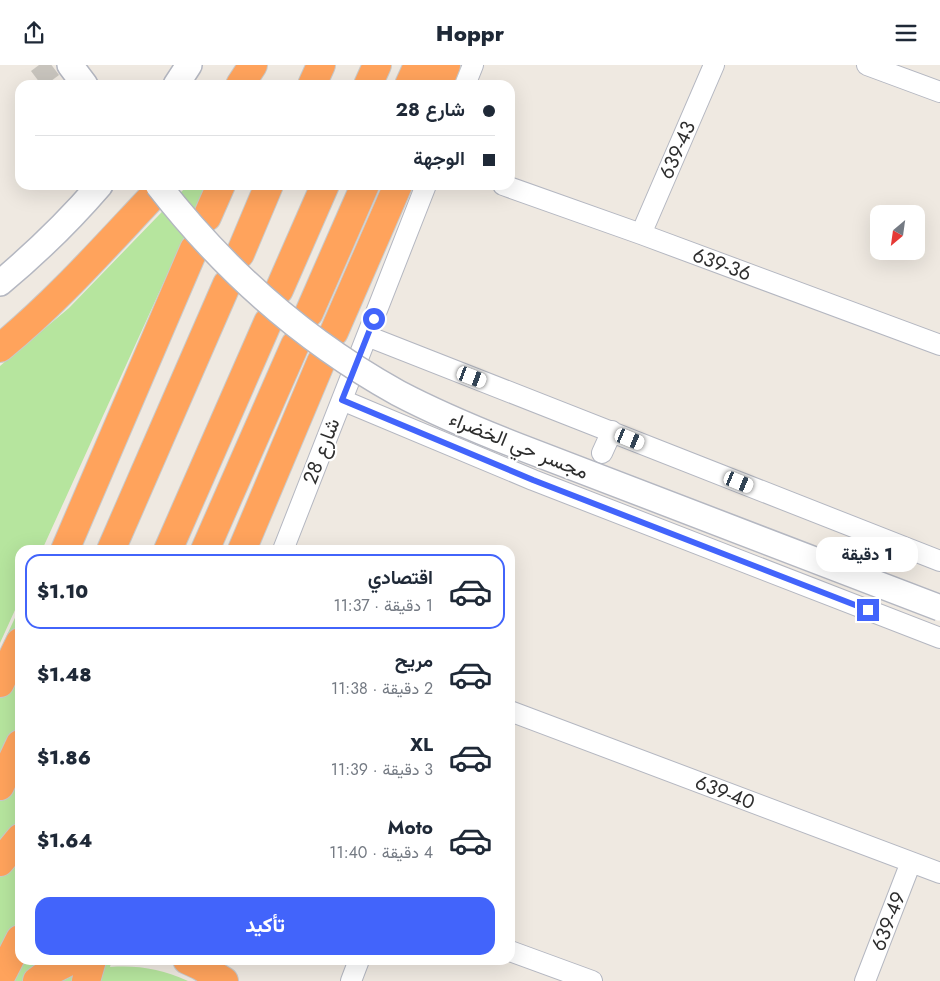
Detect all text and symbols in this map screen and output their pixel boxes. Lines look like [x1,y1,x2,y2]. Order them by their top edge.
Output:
text: Hoppr [436,17,504,49]
icon: share [20,19,48,47]
icon: menu [892,19,920,47]
text: شارع 28 [395,96,465,123]
street label: 639-43 [652,116,703,184]
text: الوجهة [413,145,465,172]
north arrow [870,205,925,260]
map controls [870,205,925,260]
street label: 639-36 [688,240,755,288]
route start [363,308,385,330]
car [455,365,488,389]
street label: مجسر حي الخضراء [444,404,593,488]
street label: شارع 28 [296,414,347,488]
car [613,426,646,452]
car [722,469,755,495]
callout: 1 دقيقة [817,537,919,573]
text: 1 دقيقة [841,543,893,566]
text: اقتصادي [368,564,433,591]
icon: car [448,569,493,614]
text: $1.10 [37,578,88,605]
text: 1 دقيقة · 11:37 [333,594,433,617]
route end [857,599,879,621]
text: مريح [395,647,433,674]
icon: car [448,652,493,697]
text: $1.48 [37,661,92,688]
text: 2 دقيقة · 11:38 [331,677,433,700]
text: XL [410,731,433,758]
icon: car [448,735,493,780]
text: $1.86 [37,744,91,771]
text: 3 دقيقة · 11:39 [331,758,433,781]
street label: 639-40 [691,768,759,817]
text: Moto [388,814,433,841]
icon: car [448,818,493,863]
text: $1.64 [37,827,92,854]
text: 4 دقيقة · 11:40 [329,841,433,864]
street label: 639-49 [864,887,913,955]
button: تأكيد [35,897,495,955]

